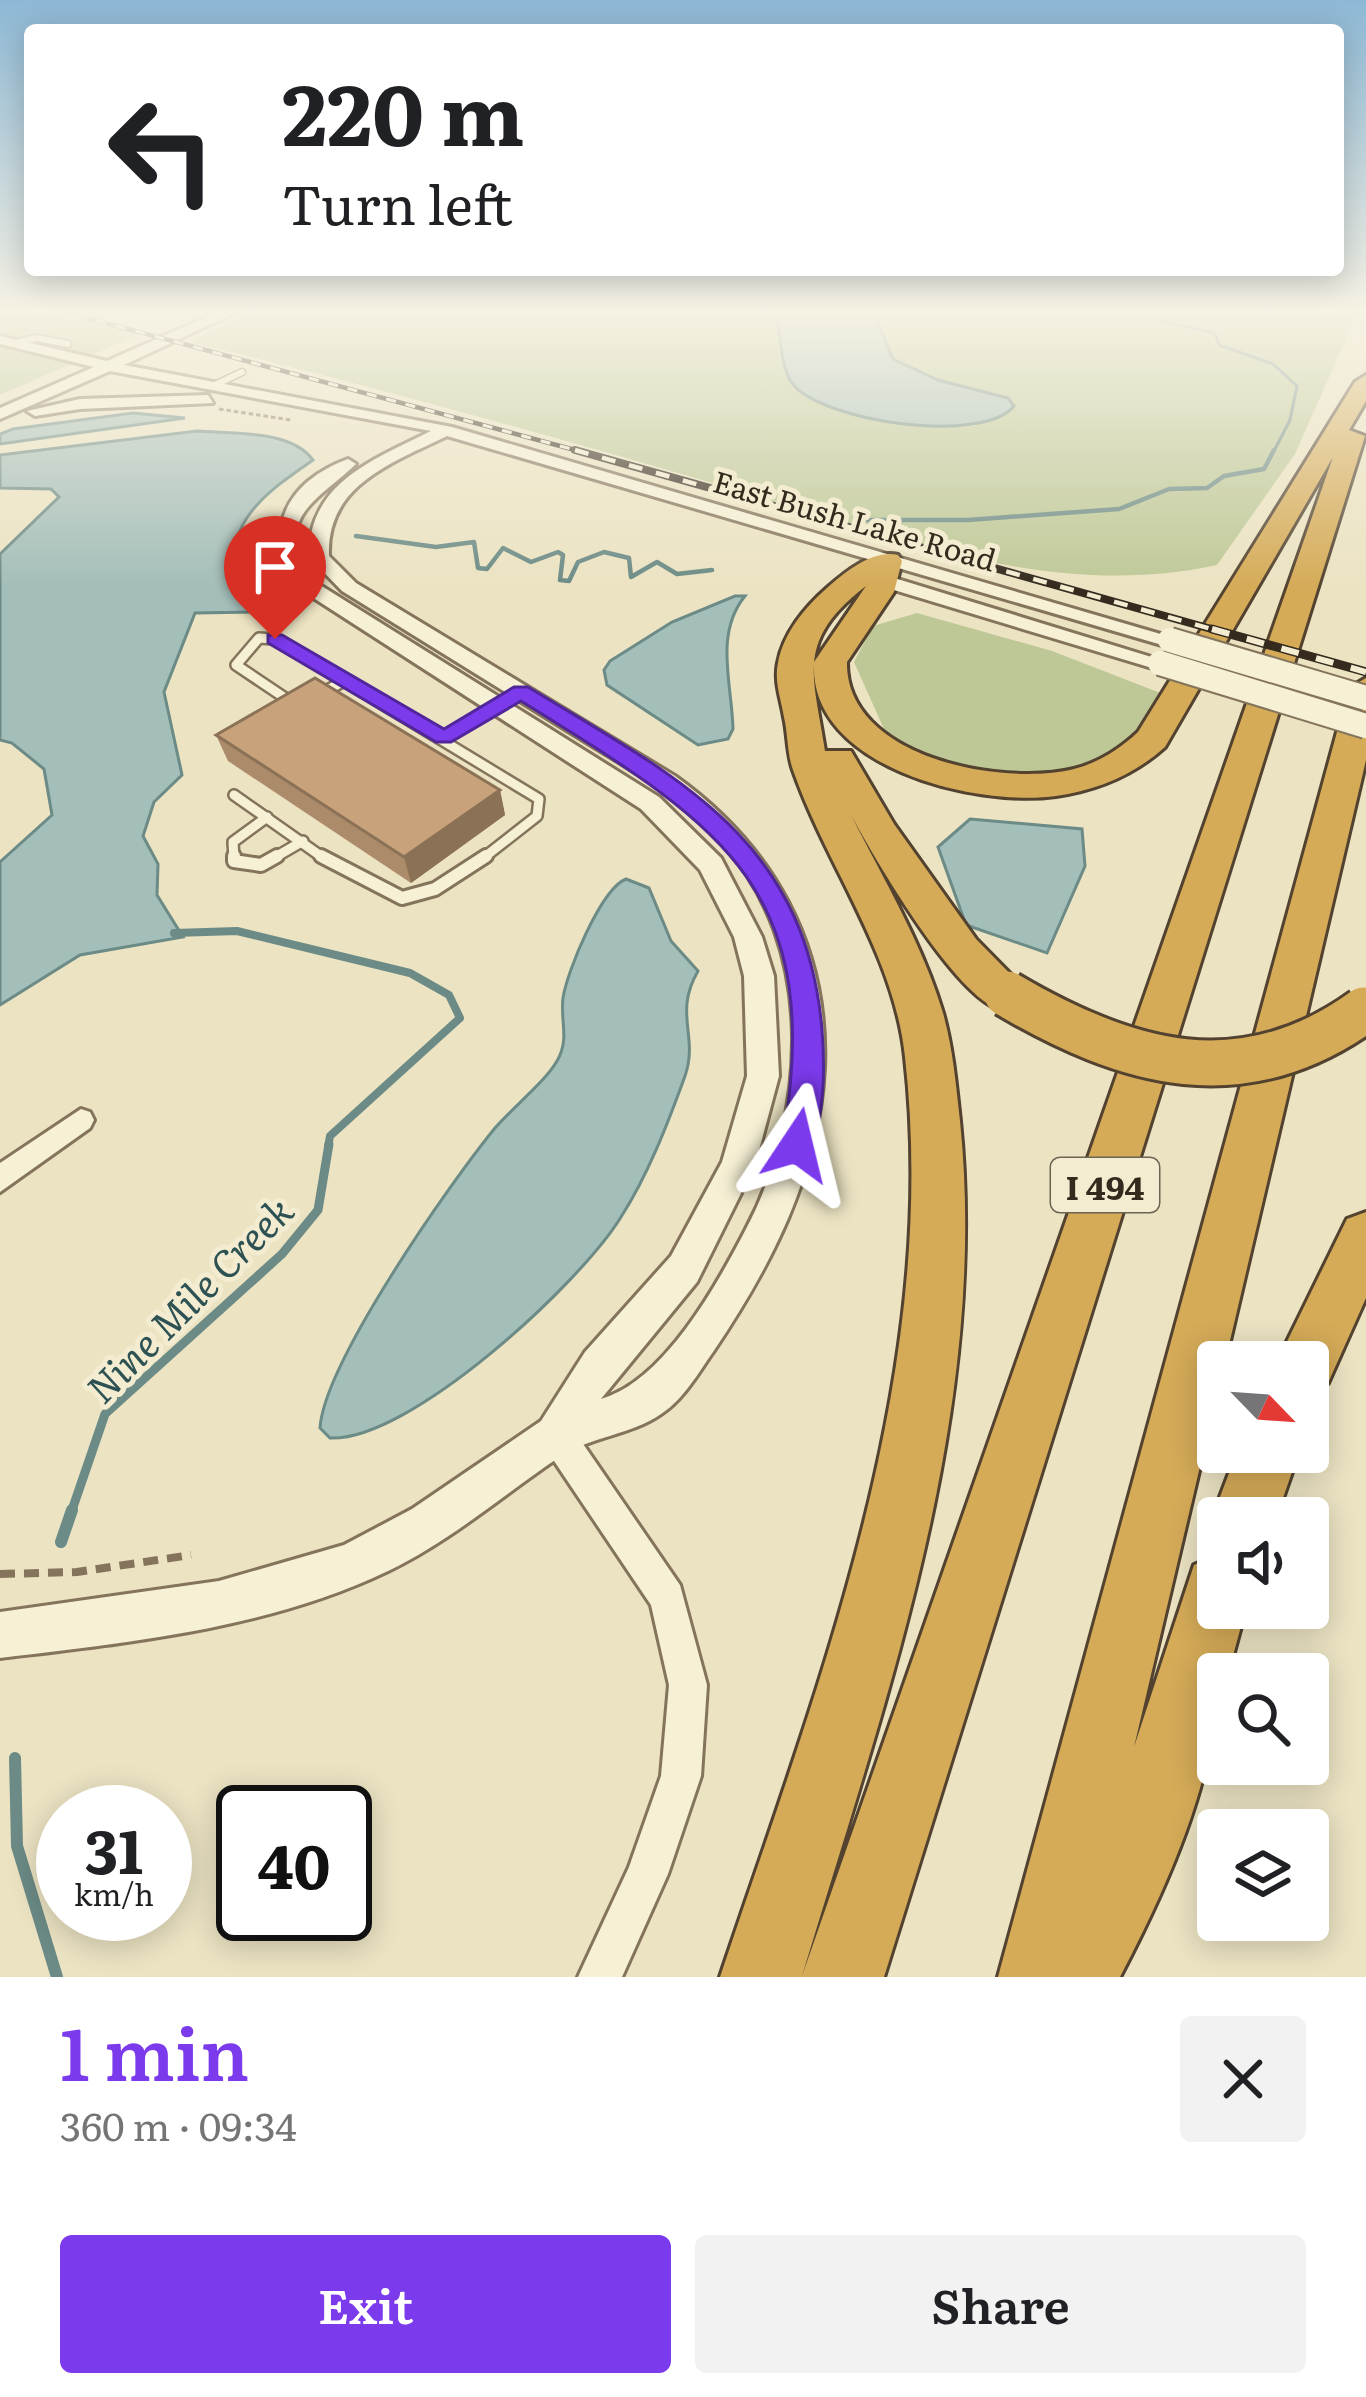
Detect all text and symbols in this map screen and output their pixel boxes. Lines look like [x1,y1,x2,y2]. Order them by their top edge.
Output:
text: 220 m [282,47,525,172]
icon: left [84,72,240,228]
text: Turn left [282,161,513,242]
street label: East Bush Lake Road [708,458,1002,580]
pin [224,516,326,639]
icon: arrive [242,534,308,600]
position arrow [734,1082,860,1208]
road number: I 494 [1051,1158,1159,1212]
water label: Nine Mile Creek [71,1181,305,1415]
north arrow [1197,1341,1329,1473]
map controls [1197,1341,1329,1941]
button: sound [1197,1497,1329,1629]
button: search [1197,1653,1329,1785]
speed limit sign: 40 [216,1785,372,1941]
text: 31 [85,1803,143,1892]
button: layers [1197,1809,1329,1941]
text: km/h [74,1871,154,1915]
text: 1 min [60,1996,249,2103]
button: close [1180,2016,1306,2142]
text: 360 m · 09:34 [60,2095,297,2153]
button: Exit [60,2235,671,2373]
button: Share [695,2235,1306,2373]

